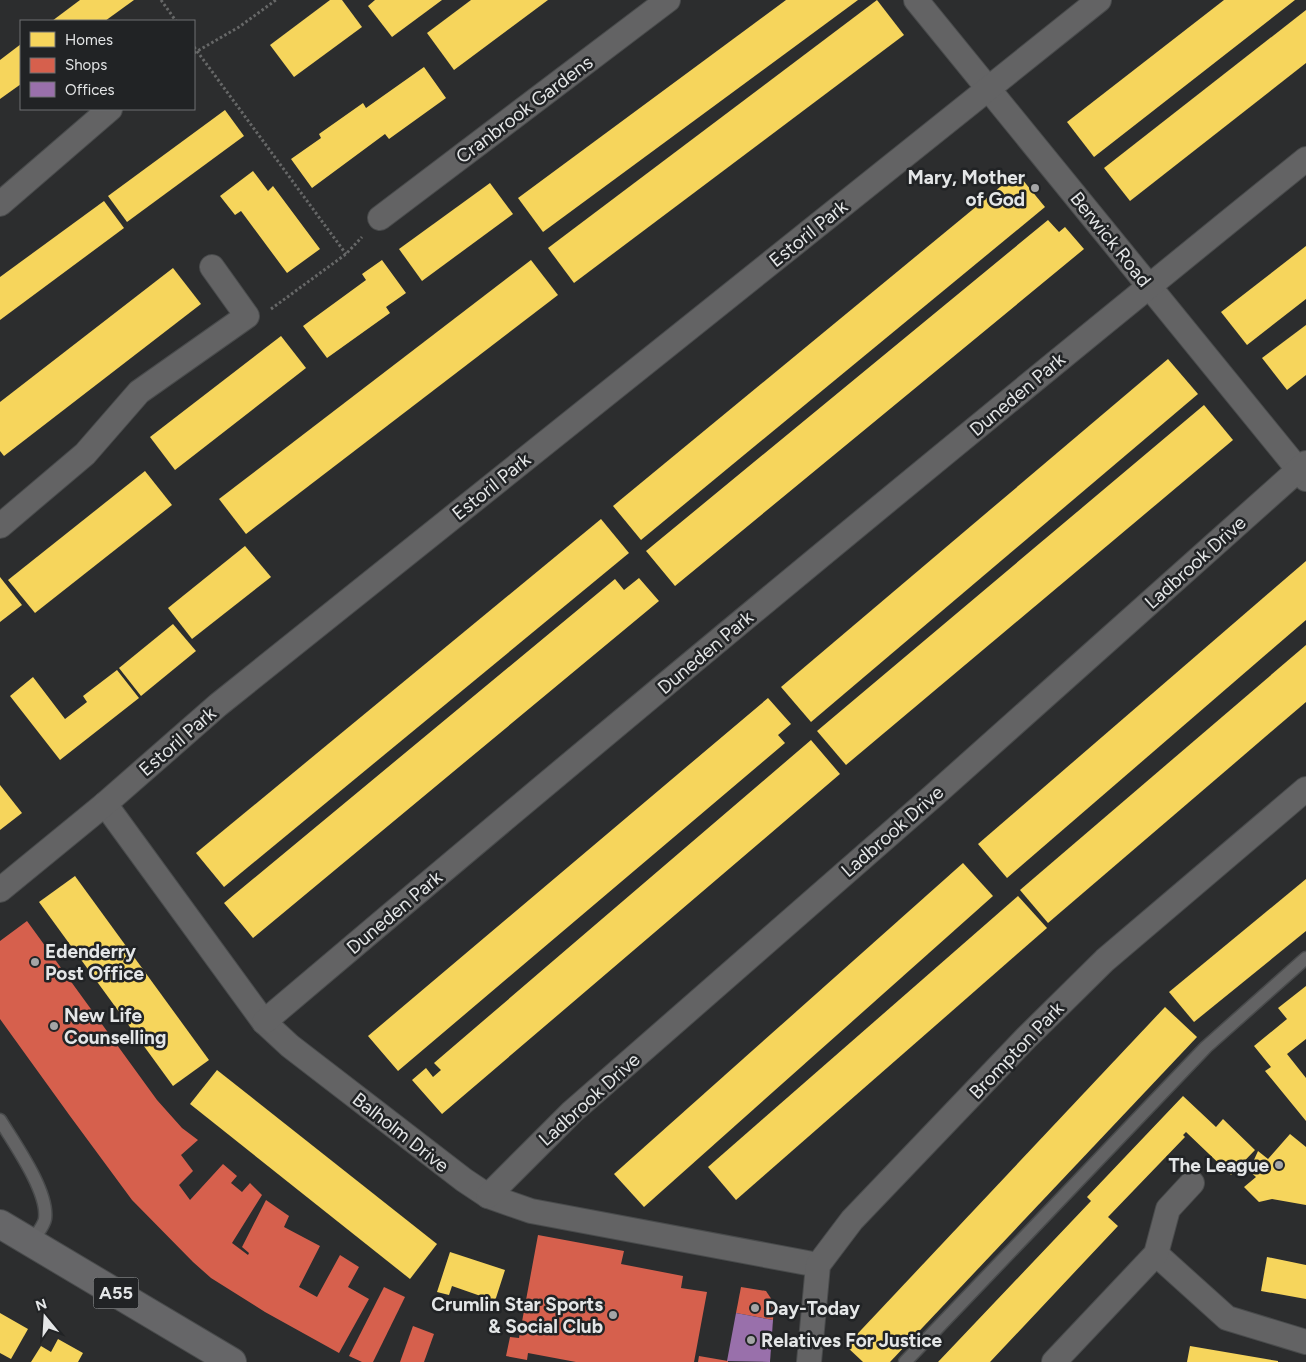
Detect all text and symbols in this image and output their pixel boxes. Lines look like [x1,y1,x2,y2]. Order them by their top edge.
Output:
legend [20,20,195,110]
text: Homes [65,31,113,49]
street label: Cranbrook Gardens [451,50,597,168]
text: Shops [65,56,107,74]
text: Offices [65,81,115,99]
place label: Mary, Mother of God [908,166,1025,211]
marker: Mary, Mother of God [1029,182,1041,194]
street label: Berwick Road [1065,187,1156,291]
street label: Estoril Park [765,194,853,272]
street label: Duneden Park [965,347,1070,441]
street label: Estoril Park [448,447,536,525]
street label: Ladbrook Drive [1140,511,1251,614]
street label: Duneden Park [653,605,758,699]
street label: Estoril Park [134,701,221,781]
street label: Ladbrook Drive [836,781,948,882]
street label: Duneden Park [342,865,447,959]
place label: Edenderry Post Office [45,940,145,985]
marker: Edenderry Post Office [29,956,41,968]
street label: Brompton Park [964,996,1069,1104]
place label: New Life Counselling [64,1004,166,1049]
marker: New Life Counselling [48,1020,60,1032]
street label: Ladbrook Drive [534,1048,645,1151]
street label: Balholm Drive [348,1088,454,1177]
place label: The League [1168,1154,1269,1177]
marker: The League [1273,1159,1285,1171]
road number: A55 [94,1278,138,1309]
north arrow [20,1292,70,1342]
place label: Crumlin Star Sports & Social Club [431,1293,603,1338]
text: N [33,1295,49,1315]
place label: Day-Today [765,1297,860,1320]
marker: Day-Today [749,1302,761,1314]
marker: Crumlin Star Sports & Social Club [607,1309,619,1321]
place label: Relatives For Justice [761,1329,943,1352]
marker: Relatives For Justice [745,1334,757,1346]

